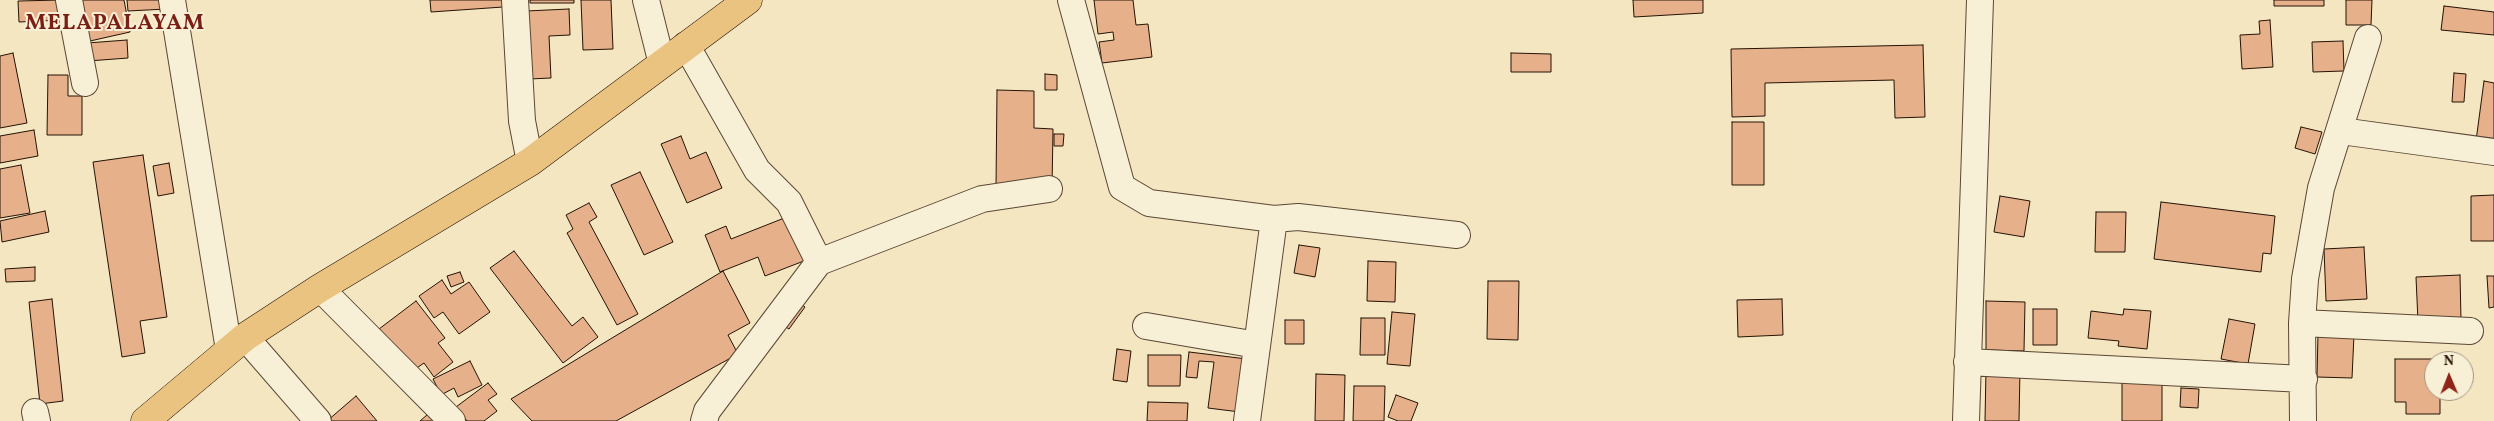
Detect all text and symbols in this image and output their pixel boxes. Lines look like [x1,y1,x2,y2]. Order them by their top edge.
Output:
district label: MELAPALAYAM [24,12,206,38]
north arrow [2424,351,2474,401]
text: N [2443,352,2454,371]

